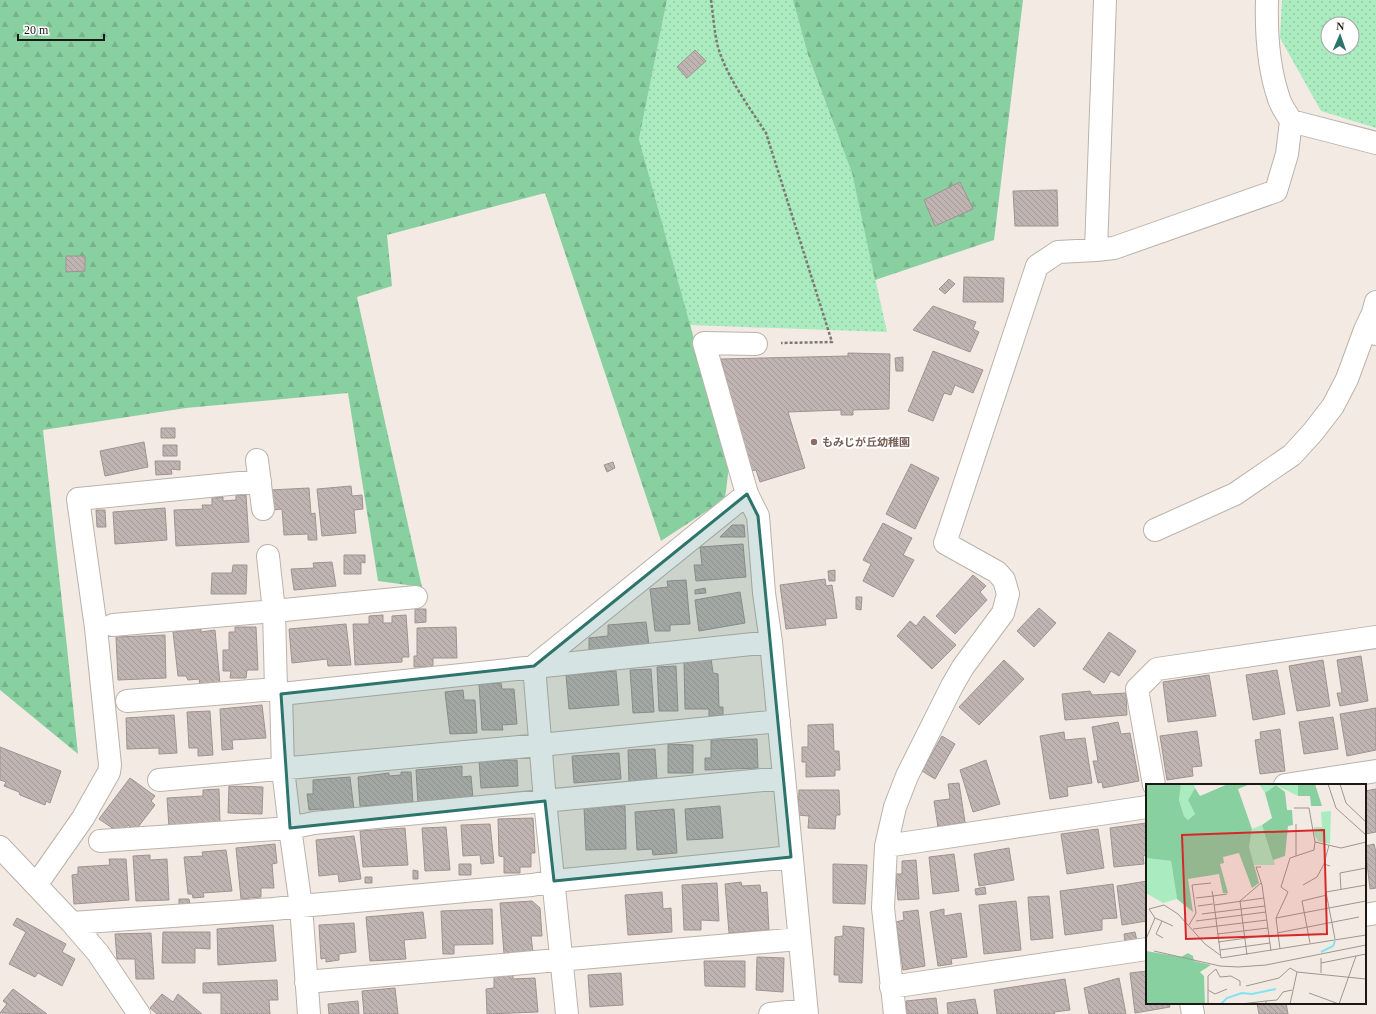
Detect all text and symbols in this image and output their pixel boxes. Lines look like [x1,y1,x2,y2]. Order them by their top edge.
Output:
scale bar [18,16,104,42]
north arrow [1320,16,1360,56]
text: N [1336,20,1345,32]
text: 20 m [24,23,49,37]
place label: もみじが丘幼稚園 [822,436,910,448]
marker: もみじが丘幼稚園 [809,437,819,447]
inset map [1146,784,1366,1004]

